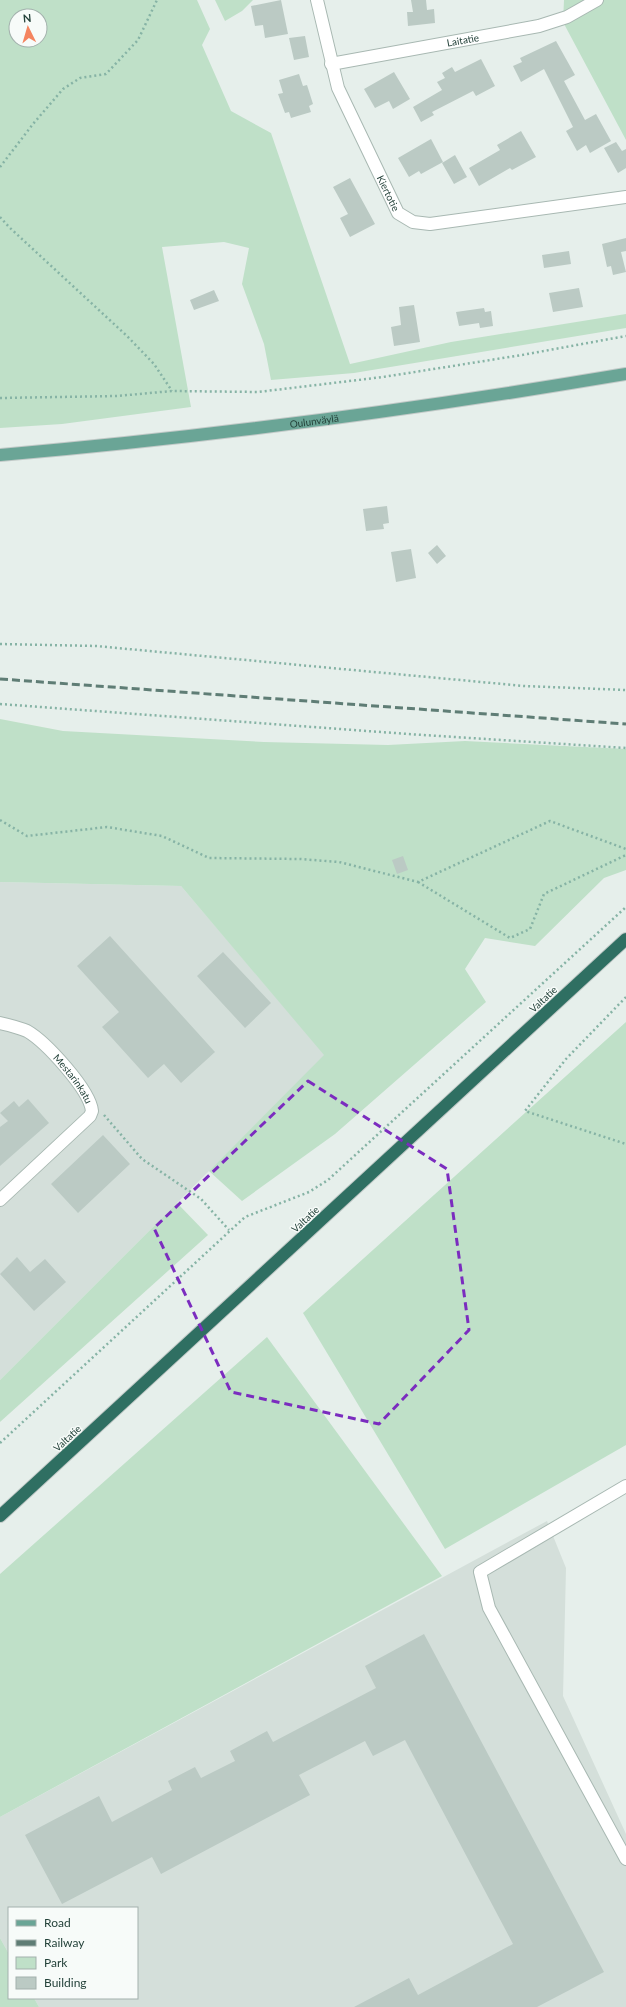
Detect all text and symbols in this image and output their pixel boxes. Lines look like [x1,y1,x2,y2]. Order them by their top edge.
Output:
north arrow [8,8,48,48]
text: N [22,11,32,24]
street label: Laitatie [446,31,480,49]
street label: Kiertotie [375,173,402,213]
street label: Oulunväylä [289,412,339,430]
street label: Valtatie [527,983,559,1015]
street label: Mestarinkatu [51,1052,95,1105]
street label: Valtatie [289,1203,321,1235]
street label: Valtatie [51,1422,83,1454]
legend [8,1907,138,1999]
text: Road [44,1915,71,1930]
text: Railway [44,1935,85,1950]
text: Park [44,1955,68,1970]
text: Building [44,1975,87,1990]

